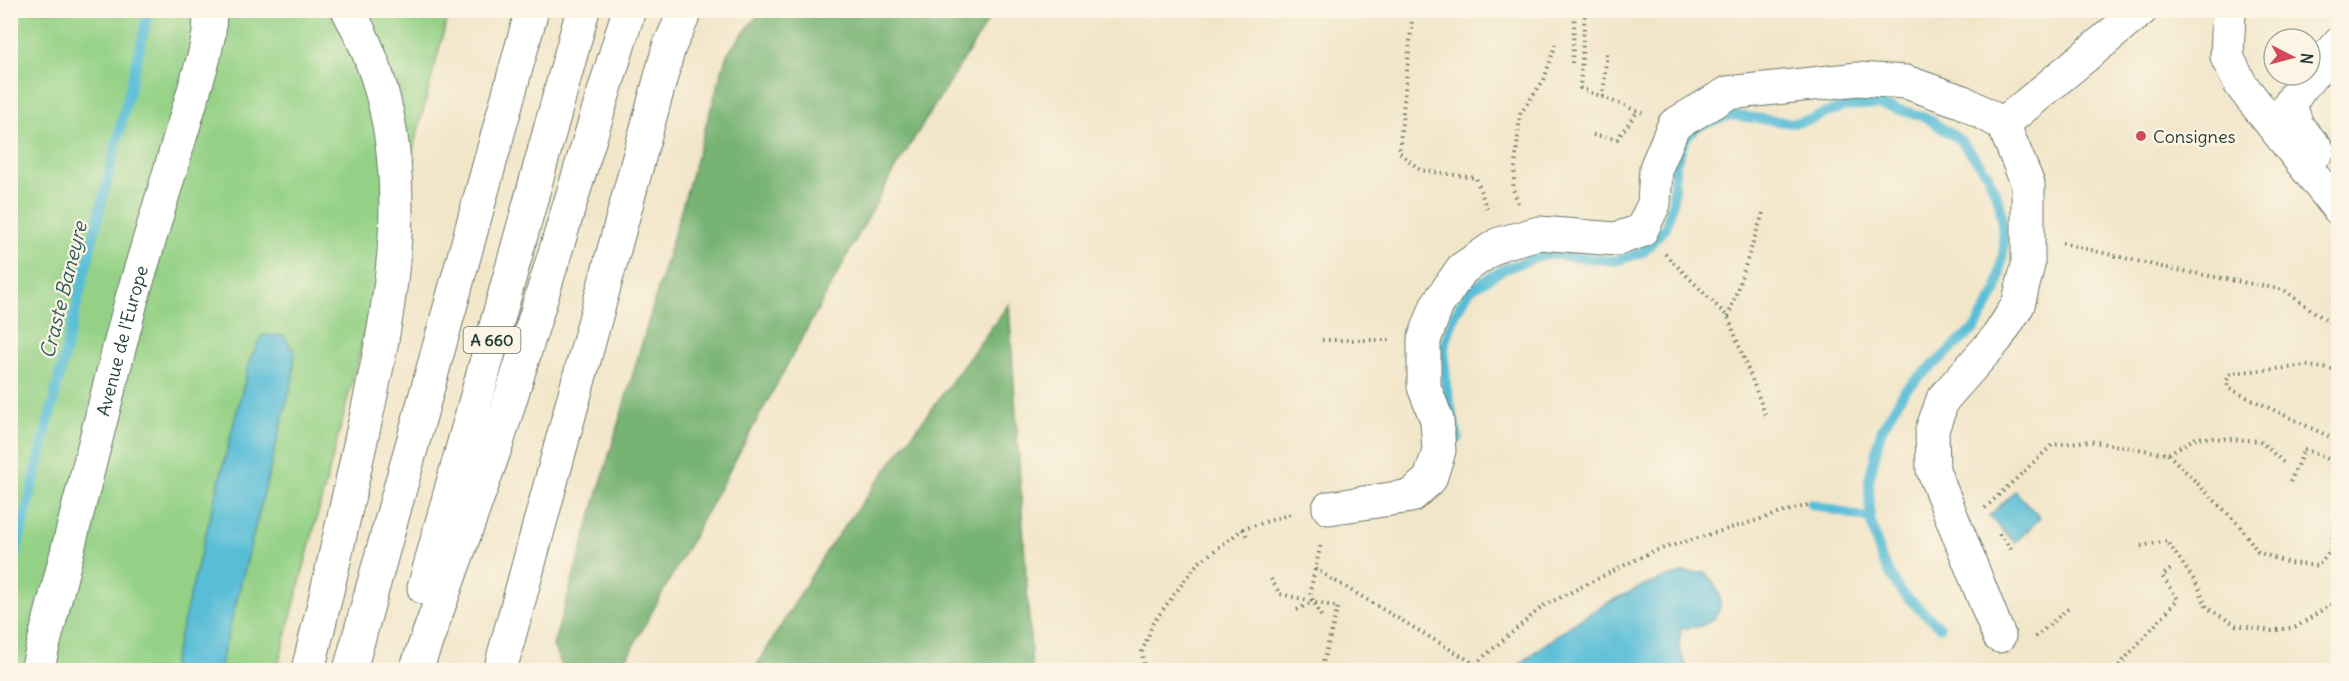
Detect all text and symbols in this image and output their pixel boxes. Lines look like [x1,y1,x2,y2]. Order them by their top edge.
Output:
north arrow [2262,27,2322,87]
text: N [2296,52,2317,65]
place label: Consignes [2153,125,2236,148]
marker: Consignes [2134,129,2148,143]
water label: Craste Baneyre [34,218,92,361]
street label: Avenue de l'Europe [91,263,153,418]
road number: A 660 [464,327,520,353]

